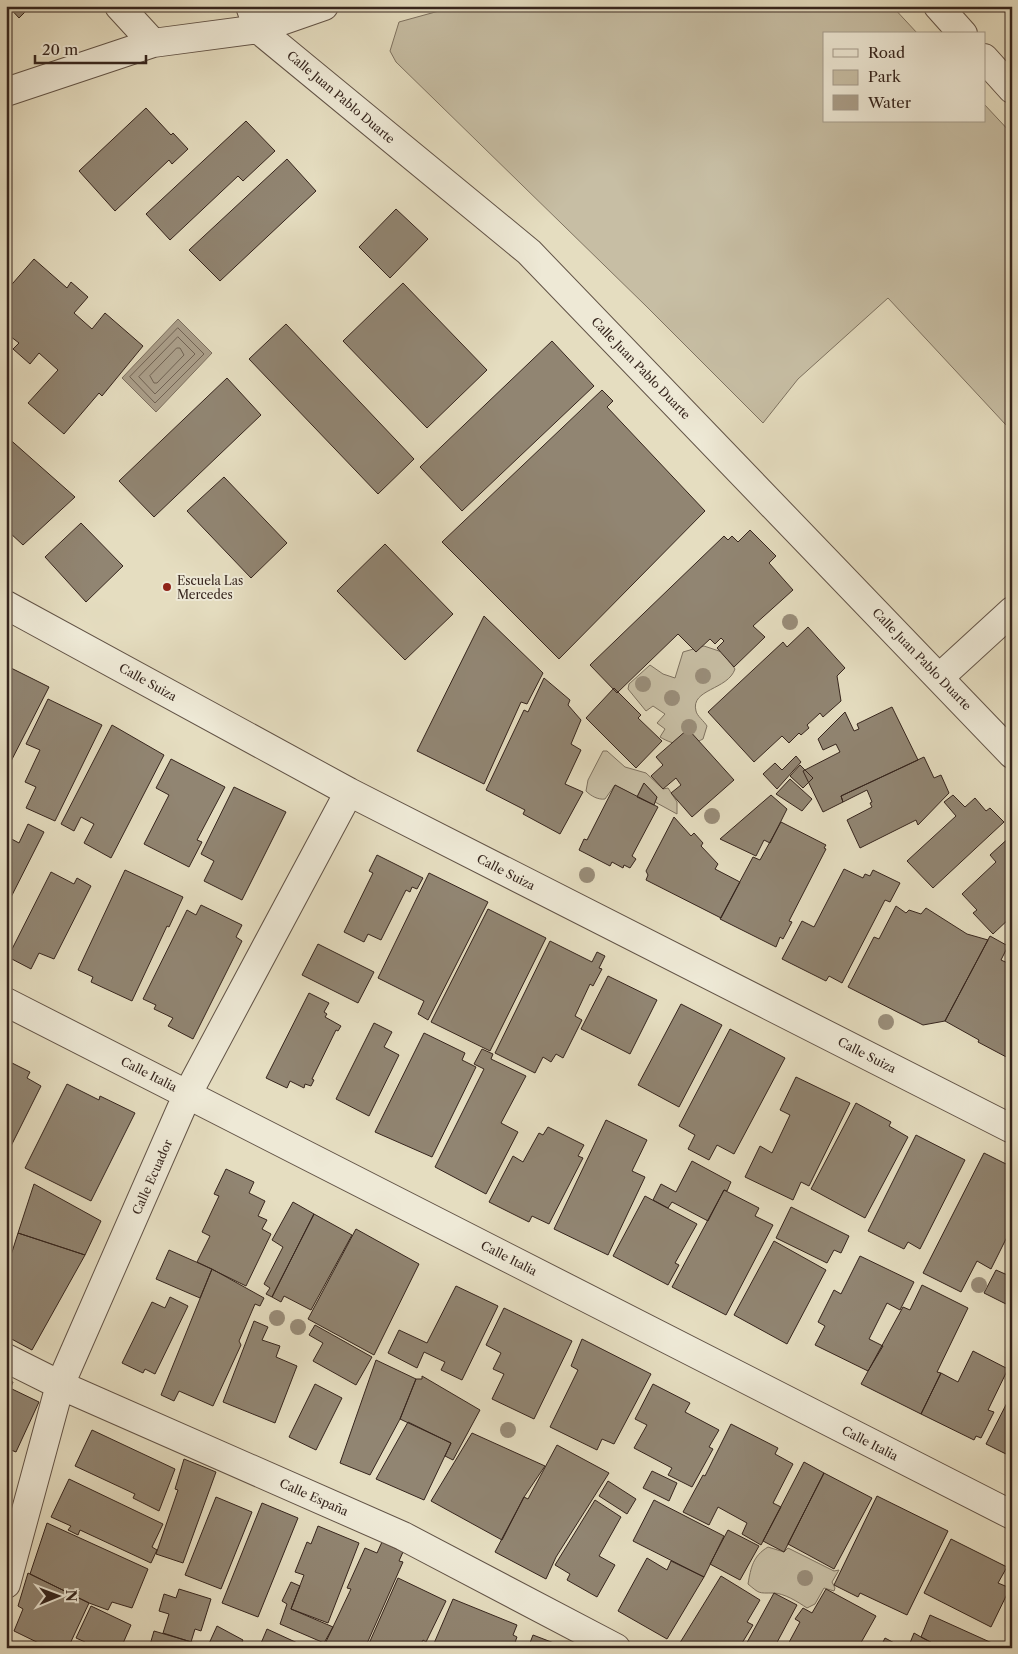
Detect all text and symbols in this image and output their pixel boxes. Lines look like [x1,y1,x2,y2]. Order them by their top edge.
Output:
scale bar [35,32,146,64]
legend [823,32,986,122]
text: 20 m [42,40,78,59]
text: Road [868,43,905,62]
street label: Calle Juan Pablo Duarte [284,48,398,147]
text: Park [868,67,902,86]
text: Water [867,93,912,112]
street label: Calle Juan Pablo Duarte [588,314,694,422]
place label: Escuela Las Mercedes [177,573,243,602]
marker: Escuela Las Mercedes [161,581,173,593]
street label: Calle Juan Pablo Duarte [869,605,975,713]
street label: Calle Suiza [117,660,180,704]
street label: Calle Suiza [474,851,538,893]
street label: Calle Suiza [835,1034,899,1076]
street label: Calle Italia [118,1053,180,1095]
street label: Calle Ecuador [129,1137,175,1217]
street label: Calle Italia [478,1237,540,1279]
street label: Calle Italia [839,1422,901,1464]
street label: Calle España [277,1475,351,1519]
north arrow [32,1572,82,1622]
text: N [62,1590,80,1602]

